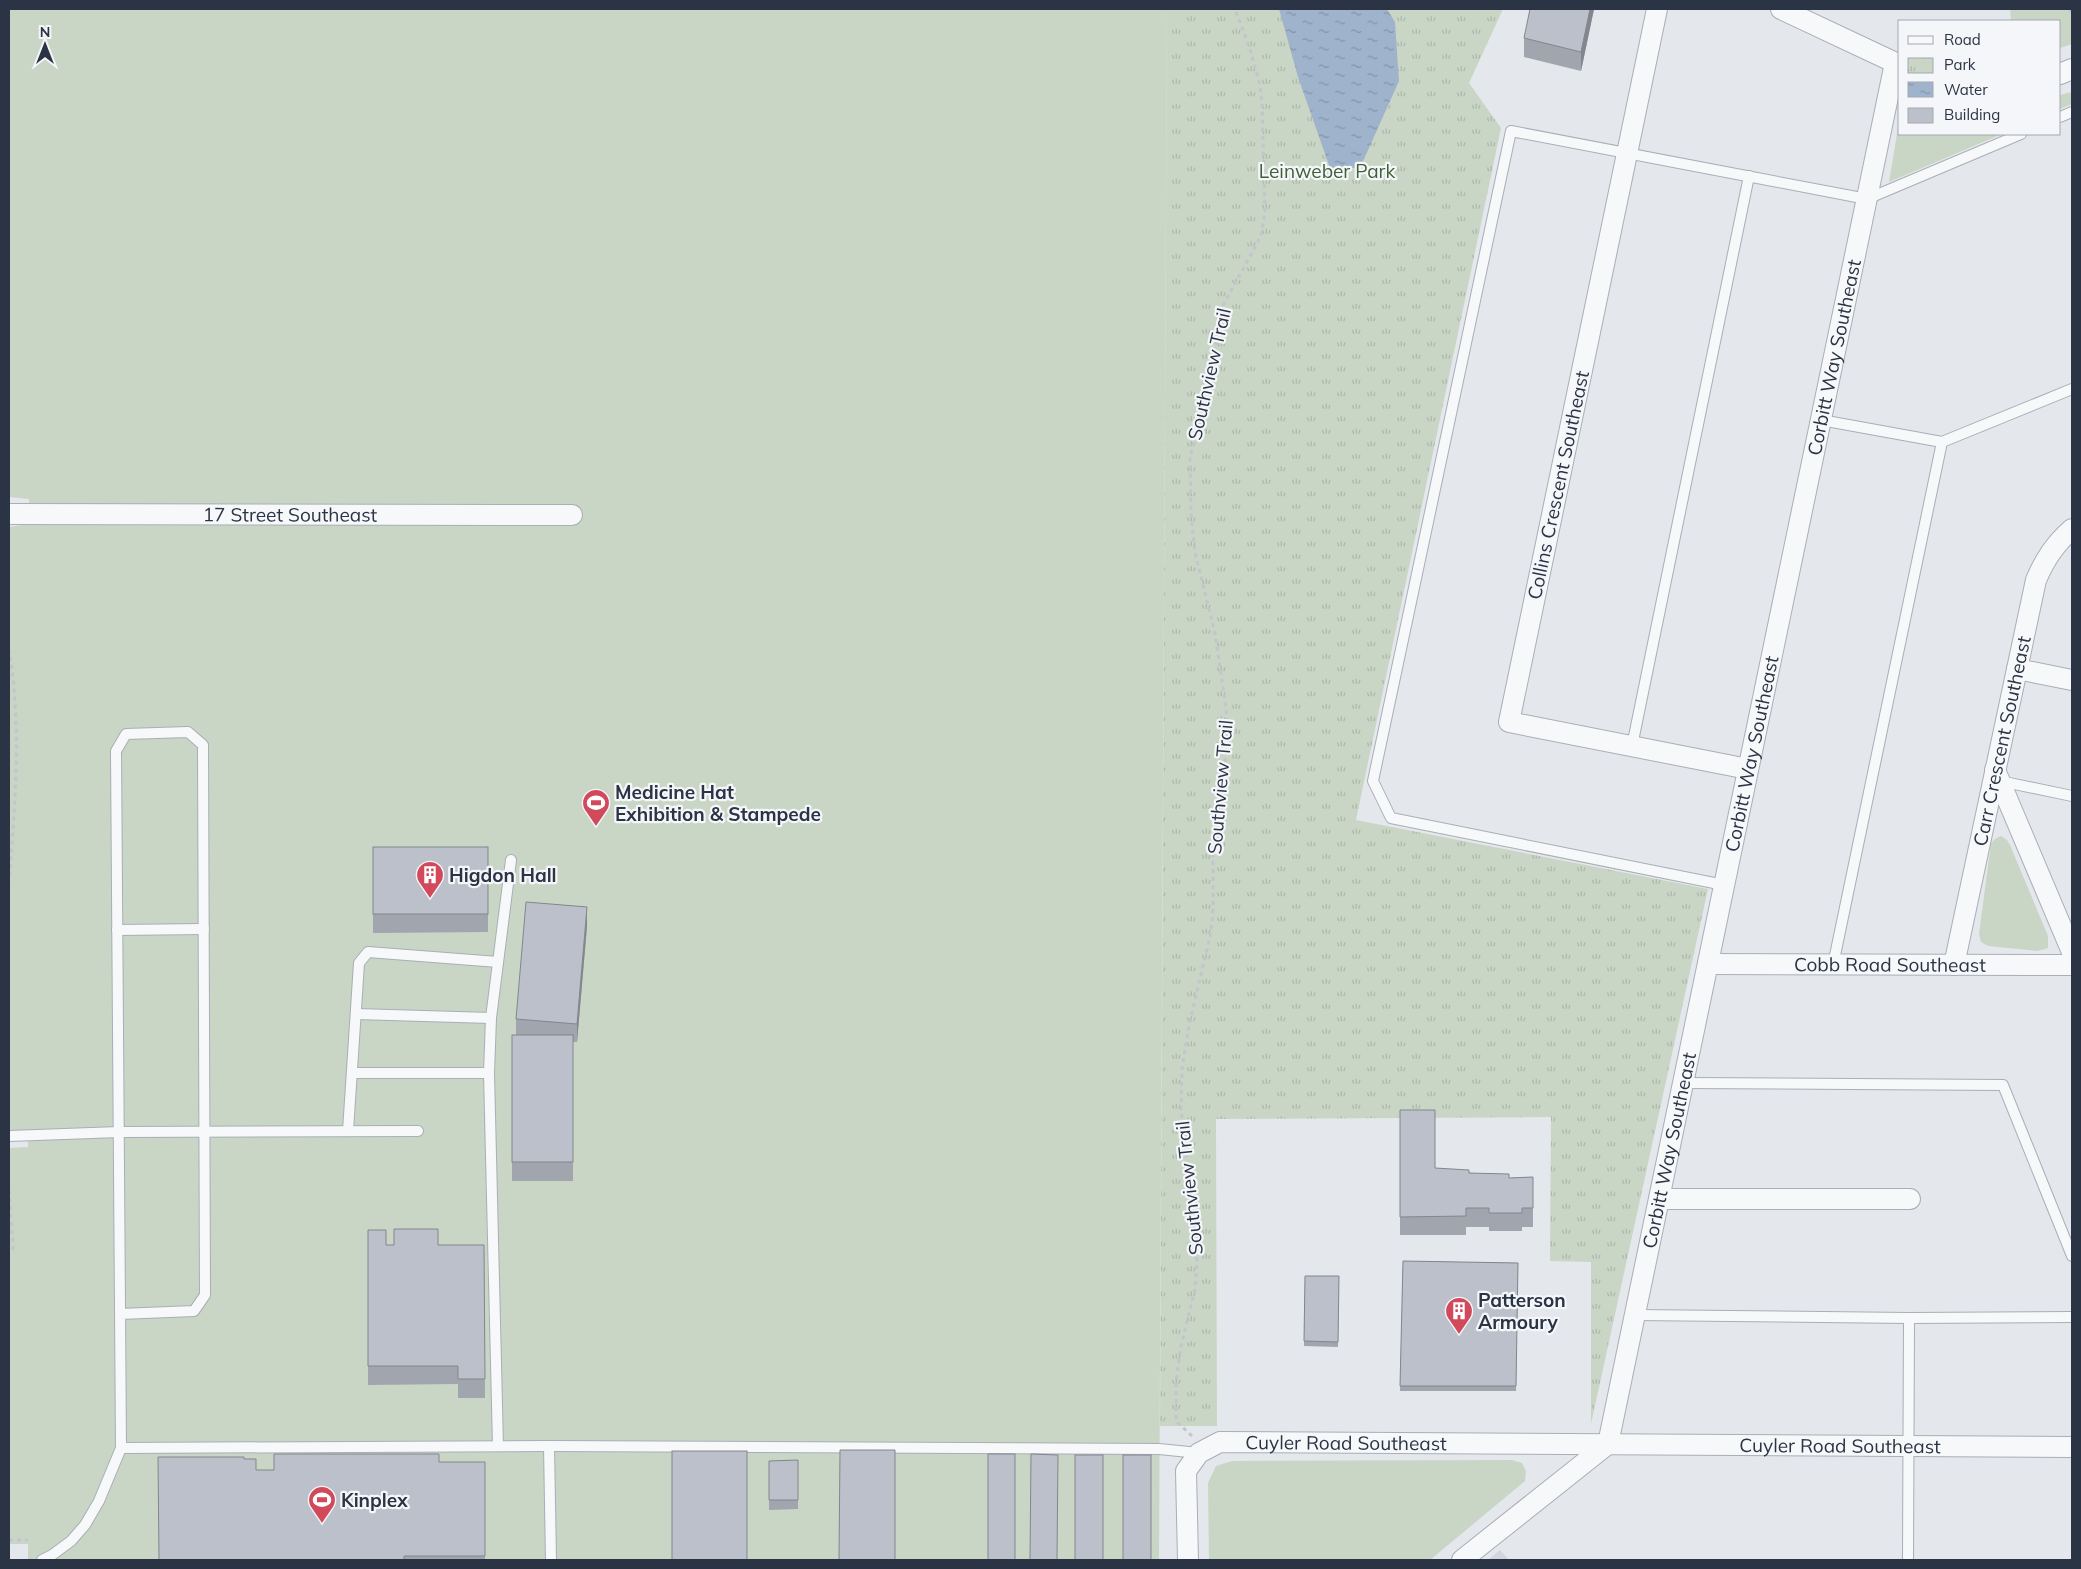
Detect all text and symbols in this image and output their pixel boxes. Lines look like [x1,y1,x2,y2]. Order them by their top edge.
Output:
north arrow [20,20,70,70]
legend [1898,20,2061,135]
text: N [40,23,50,41]
text: Road [1944,30,1981,49]
text: Park [1944,55,1976,74]
text: Water [1944,80,1988,99]
text: Building [1944,105,2000,124]
park label: Leinweber Park [1259,159,1395,183]
street label: Corbitt Way Southeast [1802,257,1866,457]
street label: Southview Trail [1182,306,1236,442]
street label: Collins Crescent Southeast [1522,368,1594,602]
street label: 17 Street Southeast [203,502,378,527]
street label: Carr Crescent Southeast [1968,634,2036,848]
street label: Corbitt Way Southeast [1719,653,1784,854]
street label: Southview Trail [1202,719,1238,855]
place label: Medicine Hat Exhibition & Stampede [615,780,821,826]
sports icon: Medicine Hat Exhibition & Stampede [581,788,611,827]
building icon: Higdon Hall [415,860,445,899]
place label: Higdon Hall [449,863,557,887]
street label: Cobb Road Southeast [1794,952,1986,977]
street label: Corbitt Way Southeast [1637,1050,1701,1250]
street label: Southview Trail [1170,1120,1208,1256]
place label: Patterson Armoury [1478,1288,1566,1334]
building icon: Patterson Armoury [1444,1296,1474,1335]
street label: Cuyler Road Southeast [1245,1430,1447,1455]
street label: Cuyler Road Southeast [1739,1433,1941,1458]
sports icon: Kinplex [307,1485,337,1524]
place label: Kinplex [341,1488,408,1512]

